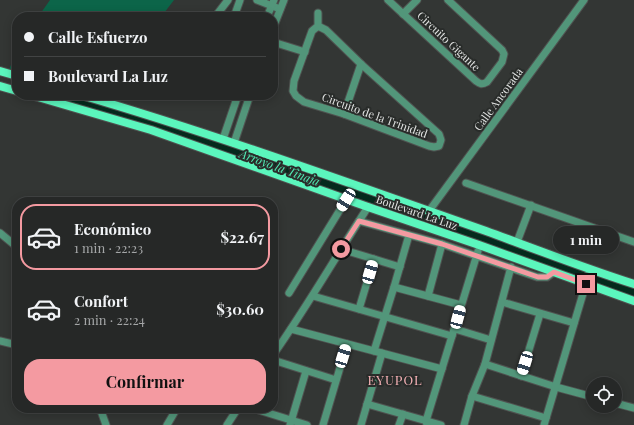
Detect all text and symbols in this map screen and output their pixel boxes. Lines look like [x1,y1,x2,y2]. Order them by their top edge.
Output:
street label: Circuito Gigante [414,8,484,74]
text: Calle Esfuerzo [48,27,148,47]
street label: Calle Ancorada [470,64,526,133]
text: Boulevard La Luz [48,66,168,86]
street label: Circuito de la Trinidad [320,89,430,141]
water label: Arroyo la Tinaja [236,144,322,189]
car [335,187,357,213]
street label: Boulevard La Luz [374,191,460,233]
icon: car [26,219,62,255]
text: Económico [74,219,151,239]
callout: 1 min [553,226,619,254]
text: $22.67 [220,227,264,247]
text: 1 min [570,231,602,248]
text: 1 min · 22:23 [74,239,143,256]
route start [332,240,350,258]
car [361,259,379,285]
route end [577,275,595,293]
icon: car [26,291,62,327]
text: Confort [74,291,128,311]
text: $30.60 [216,299,264,319]
car [449,304,467,330]
text: 2 min · 22:24 [74,311,145,328]
car [334,343,352,369]
car [516,350,534,376]
button: Confirmar [24,359,266,405]
district label: EYUPOL [367,371,423,388]
map controls [586,377,622,413]
button: locate [586,377,622,413]

